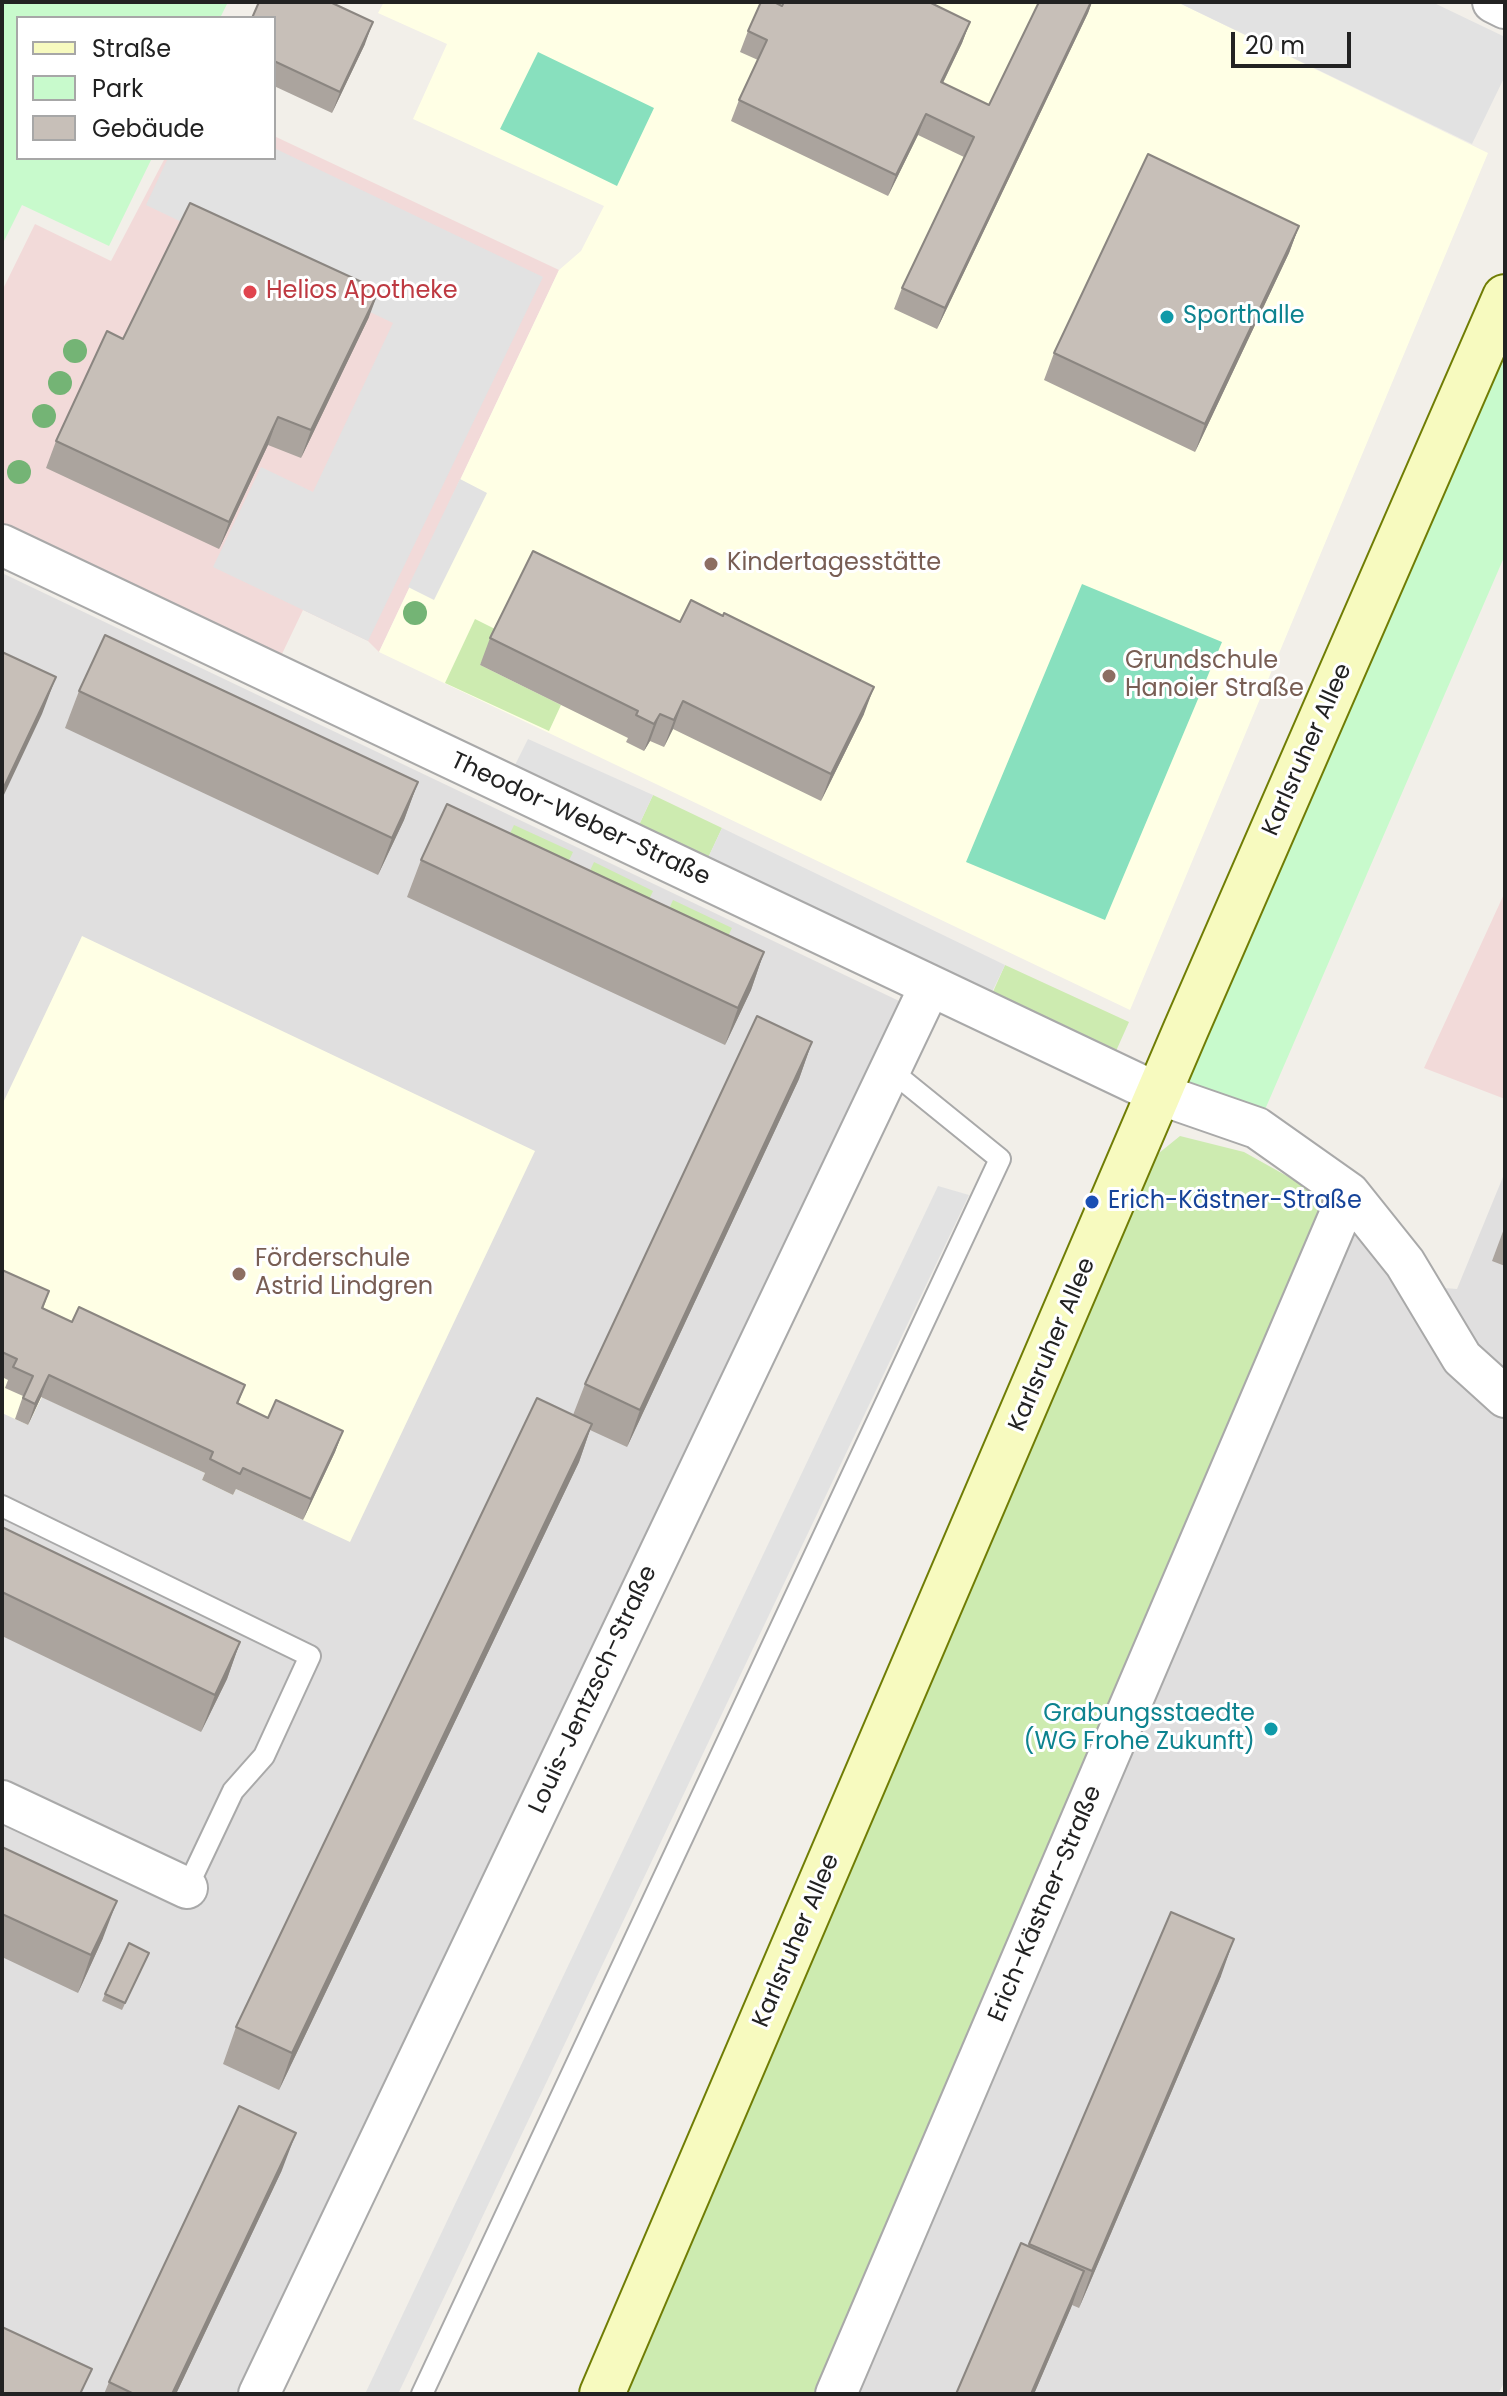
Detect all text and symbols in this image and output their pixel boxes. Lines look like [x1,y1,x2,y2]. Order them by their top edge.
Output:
legend [16,16,276,160]
scale bar [1235,16,1355,66]
text: 20 m [1245,29,1305,62]
text: Straße [92,32,171,65]
text: Park [92,72,143,105]
text: Gebäude [92,112,204,145]
place label: Helios Apotheke [266,278,458,306]
marker: Helios Apotheke [241,283,259,301]
place label: Sporthalle [1183,303,1305,331]
marker: Sporthalle [1158,308,1176,326]
place label: Kindertagesstätte [727,550,941,578]
marker: Kindertagesstätte [702,555,720,573]
place label: Grundschule Hanoier Straße [1125,648,1304,704]
street label: Karlsruher Allee [1257,659,1359,841]
marker: Grundschule Hanoier Straße [1100,667,1118,685]
street label: Theodor-Weber-Straße [446,747,714,893]
place label: Erich-Kästner-Straße [1108,1188,1362,1216]
marker: Erich-Kästner-Straße [1083,1193,1101,1211]
place label: Förderschule Astrid Lindgren [255,1246,433,1302]
street label: Karlsruher Allee [1003,1254,1103,1436]
marker: Förderschule Astrid Lindgren [230,1265,248,1283]
street label: Louis-Jentzsch-Straße [524,1561,664,1819]
place label: Grabungsstaedte (WG Frohe Zukunft) [1024,1701,1255,1757]
marker: Grabungsstaedte (WG Frohe Zukunft) [1262,1720,1280,1738]
street label: Erich-Kästner-Straße [983,1782,1109,2026]
street label: Karlsruher Allee [747,1850,847,2032]

